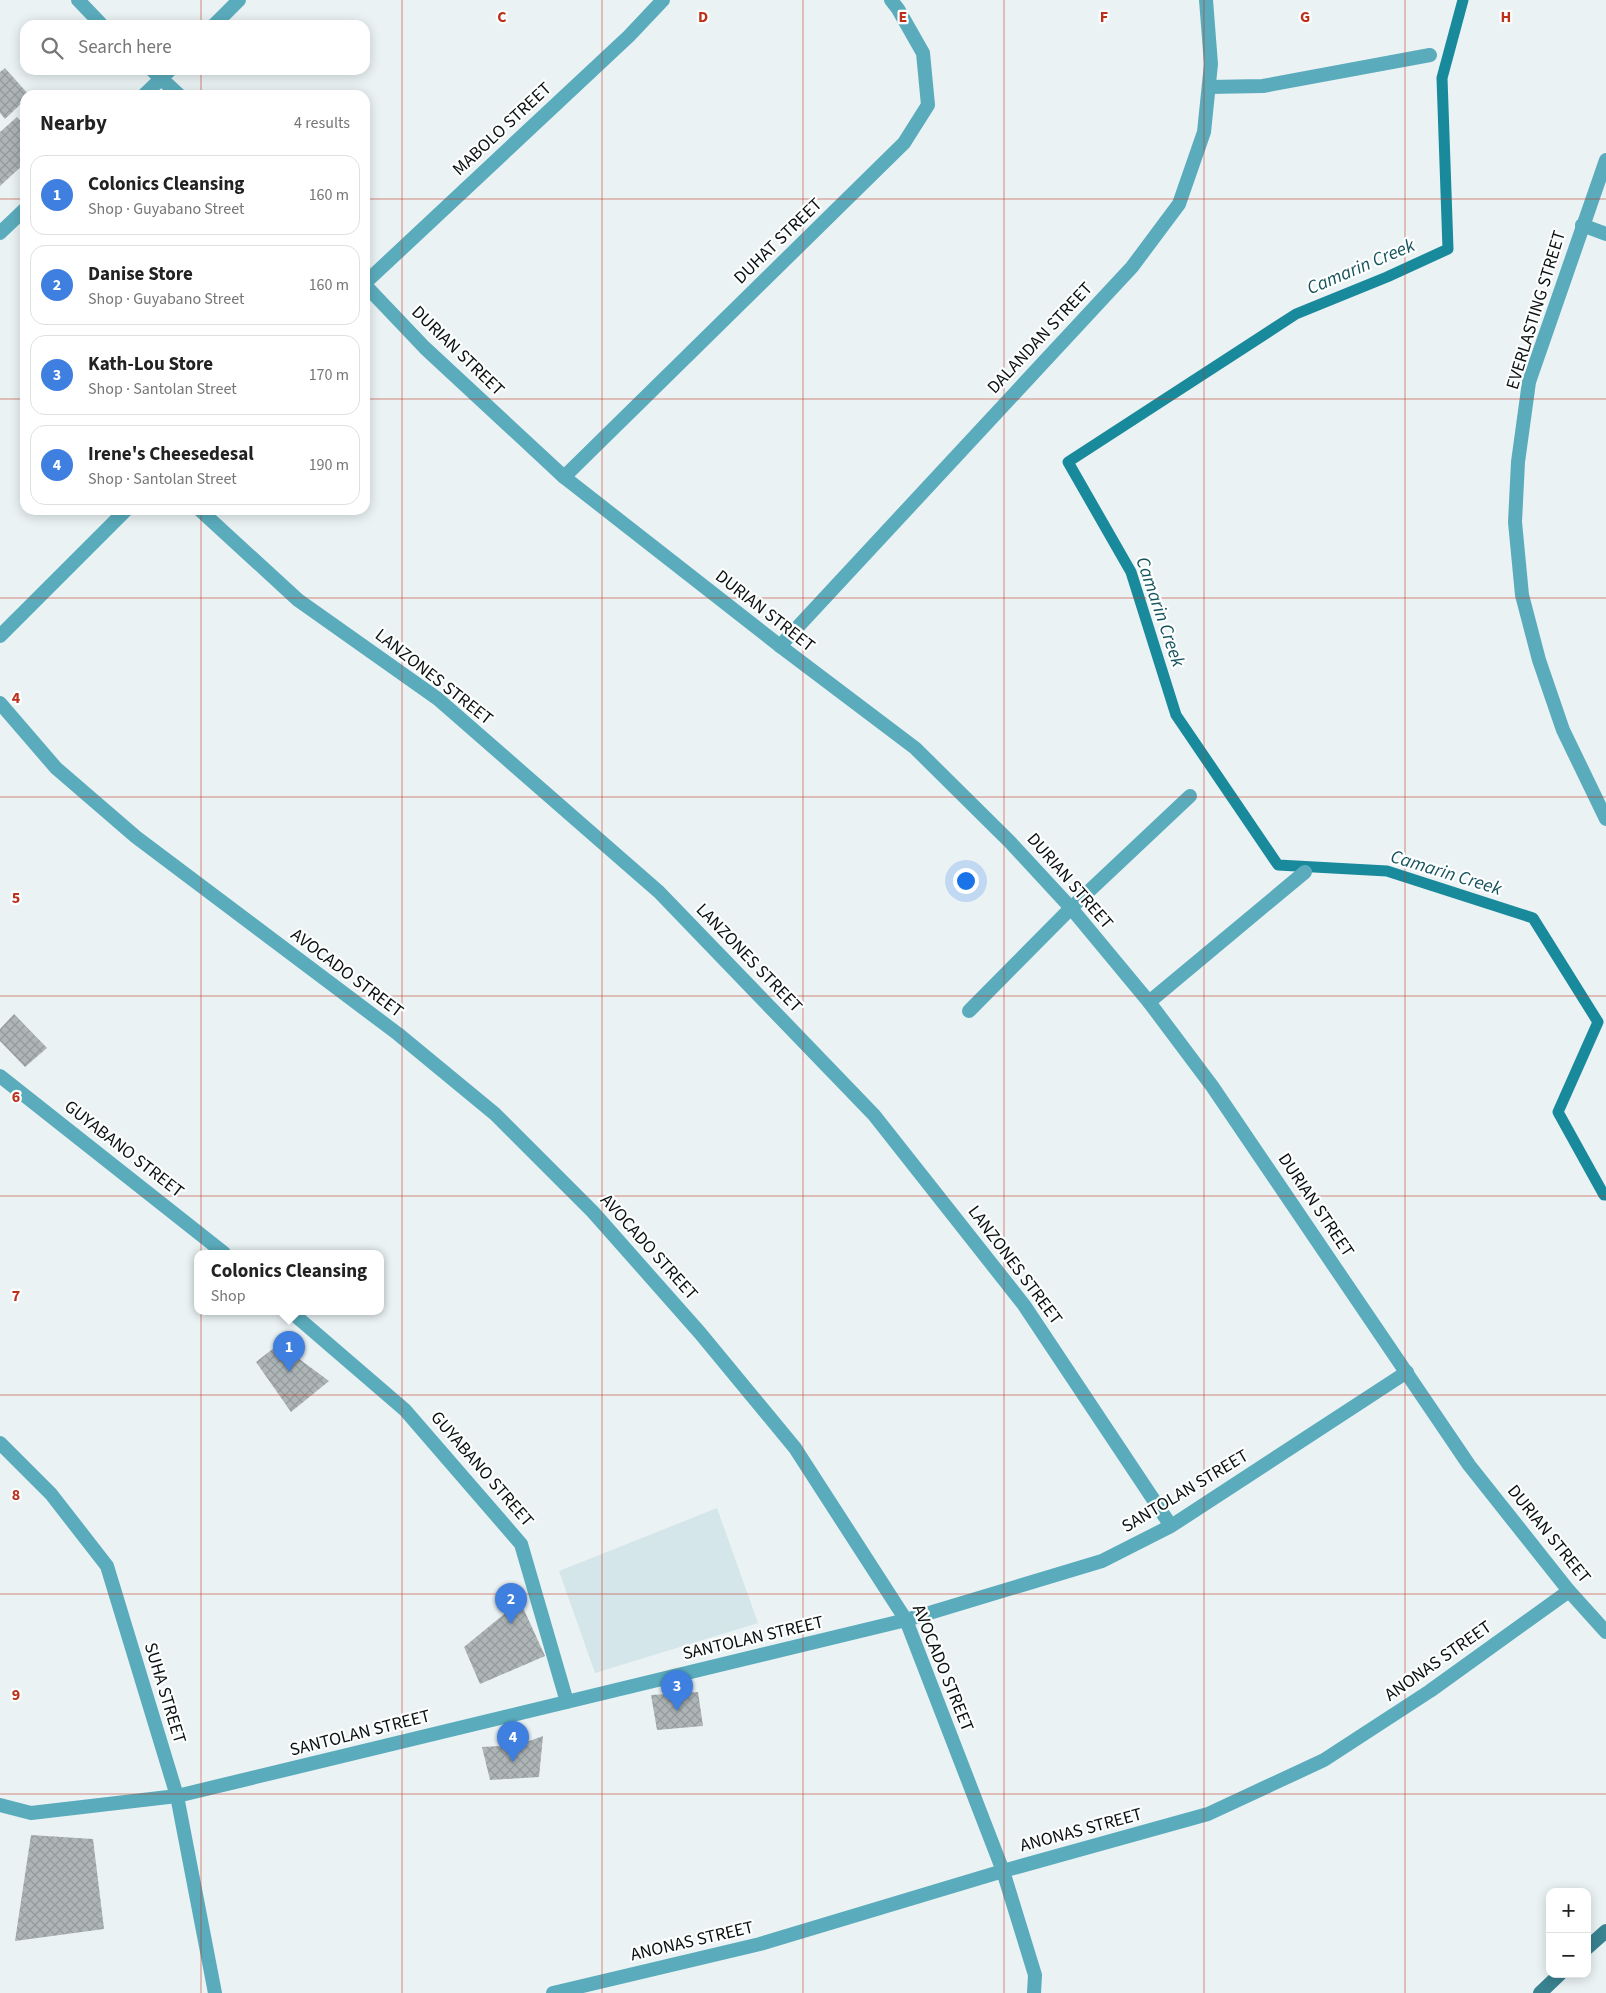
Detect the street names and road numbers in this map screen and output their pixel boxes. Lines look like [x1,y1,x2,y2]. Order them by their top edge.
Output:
street label: MABOLO STREET [447,76,557,181]
street label: DUHAT STREET [728,192,828,290]
street label: EVERLASTING STREET [1500,227,1572,392]
street label: DALANDAN STREET [982,276,1099,399]
street label: DURIAN STREET [406,300,510,402]
street label: DURIAN STREET [710,564,820,658]
street label: LANZONES STREET [370,623,499,731]
street label: DURIAN STREET [1021,827,1119,935]
street label: LANZONES STREET [690,898,808,1019]
street label: AVOCADO STREET [286,922,409,1024]
street label: GUYABANO STREET [59,1094,189,1204]
street label: DURIAN STREET [1272,1148,1360,1262]
street label: AVOCADO STREET [595,1188,704,1306]
street label: LANZONES STREET [962,1200,1068,1330]
street label: GUYABANO STREET [425,1406,540,1533]
street label: SANTOLAN STREET [1117,1443,1253,1539]
street label: DURIAN STREET [1501,1479,1597,1589]
street label: AVOCADO STREET [906,1601,980,1736]
street label: SANTOLAN STREET [680,1610,826,1666]
street label: ANONAS STREET [1379,1614,1497,1707]
street label: SUHA STREET [138,1640,192,1747]
street label: SANTOLAN STREET [287,1703,433,1763]
street label: ANONAS STREET [1017,1802,1145,1858]
street label: ANONAS STREET [628,1915,756,1967]

